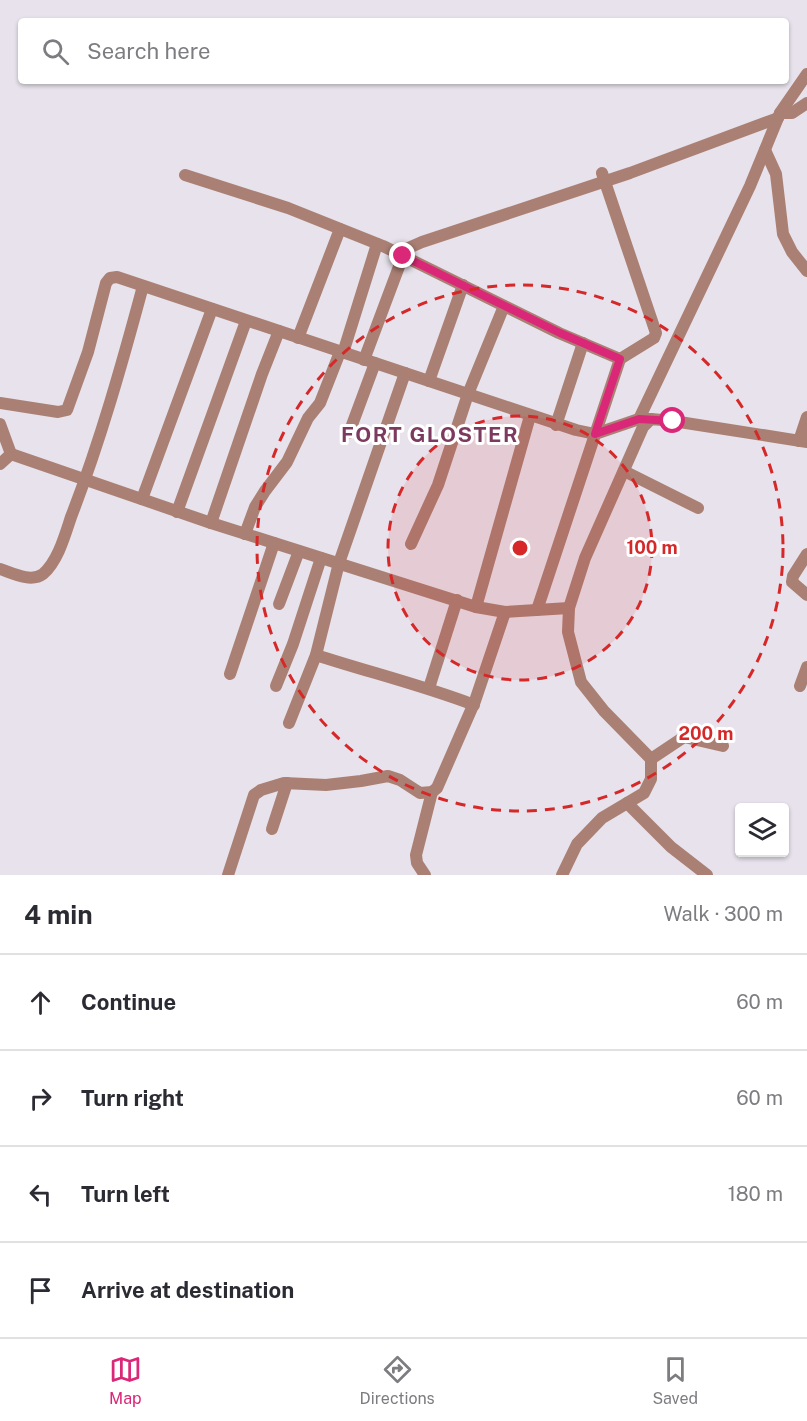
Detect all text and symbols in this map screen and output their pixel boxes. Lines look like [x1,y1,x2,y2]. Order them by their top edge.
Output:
search box [18,18,789,84]
icon: search [39,35,72,68]
text: Search here [87,38,211,64]
route end [389,242,415,268]
route start [659,407,685,433]
district label: FORT GLOSTER [341,422,519,447]
text: 100 m [626,537,678,558]
centre of rings [510,538,530,558]
text: 200 m [679,723,733,744]
map controls [735,803,789,857]
button: layers [735,803,789,857]
text: 4 min [24,899,93,930]
text: Walk · 300 m [663,902,783,926]
icon: ahead [24,986,57,1019]
text: Continue [81,989,176,1015]
text: 60 m [736,990,783,1014]
icon: right [24,1082,57,1115]
text: Turn right [81,1085,184,1111]
text: 60 m [736,1086,783,1110]
icon: left [24,1178,57,1211]
text: Turn left [81,1181,170,1207]
text: 180 m [728,1182,783,1206]
icon: arrive [24,1274,57,1307]
text: Arrive at destination [81,1277,294,1303]
tab: Map [109,1353,142,1408]
tab: Directions [360,1353,435,1408]
tab: Saved [652,1353,698,1408]

